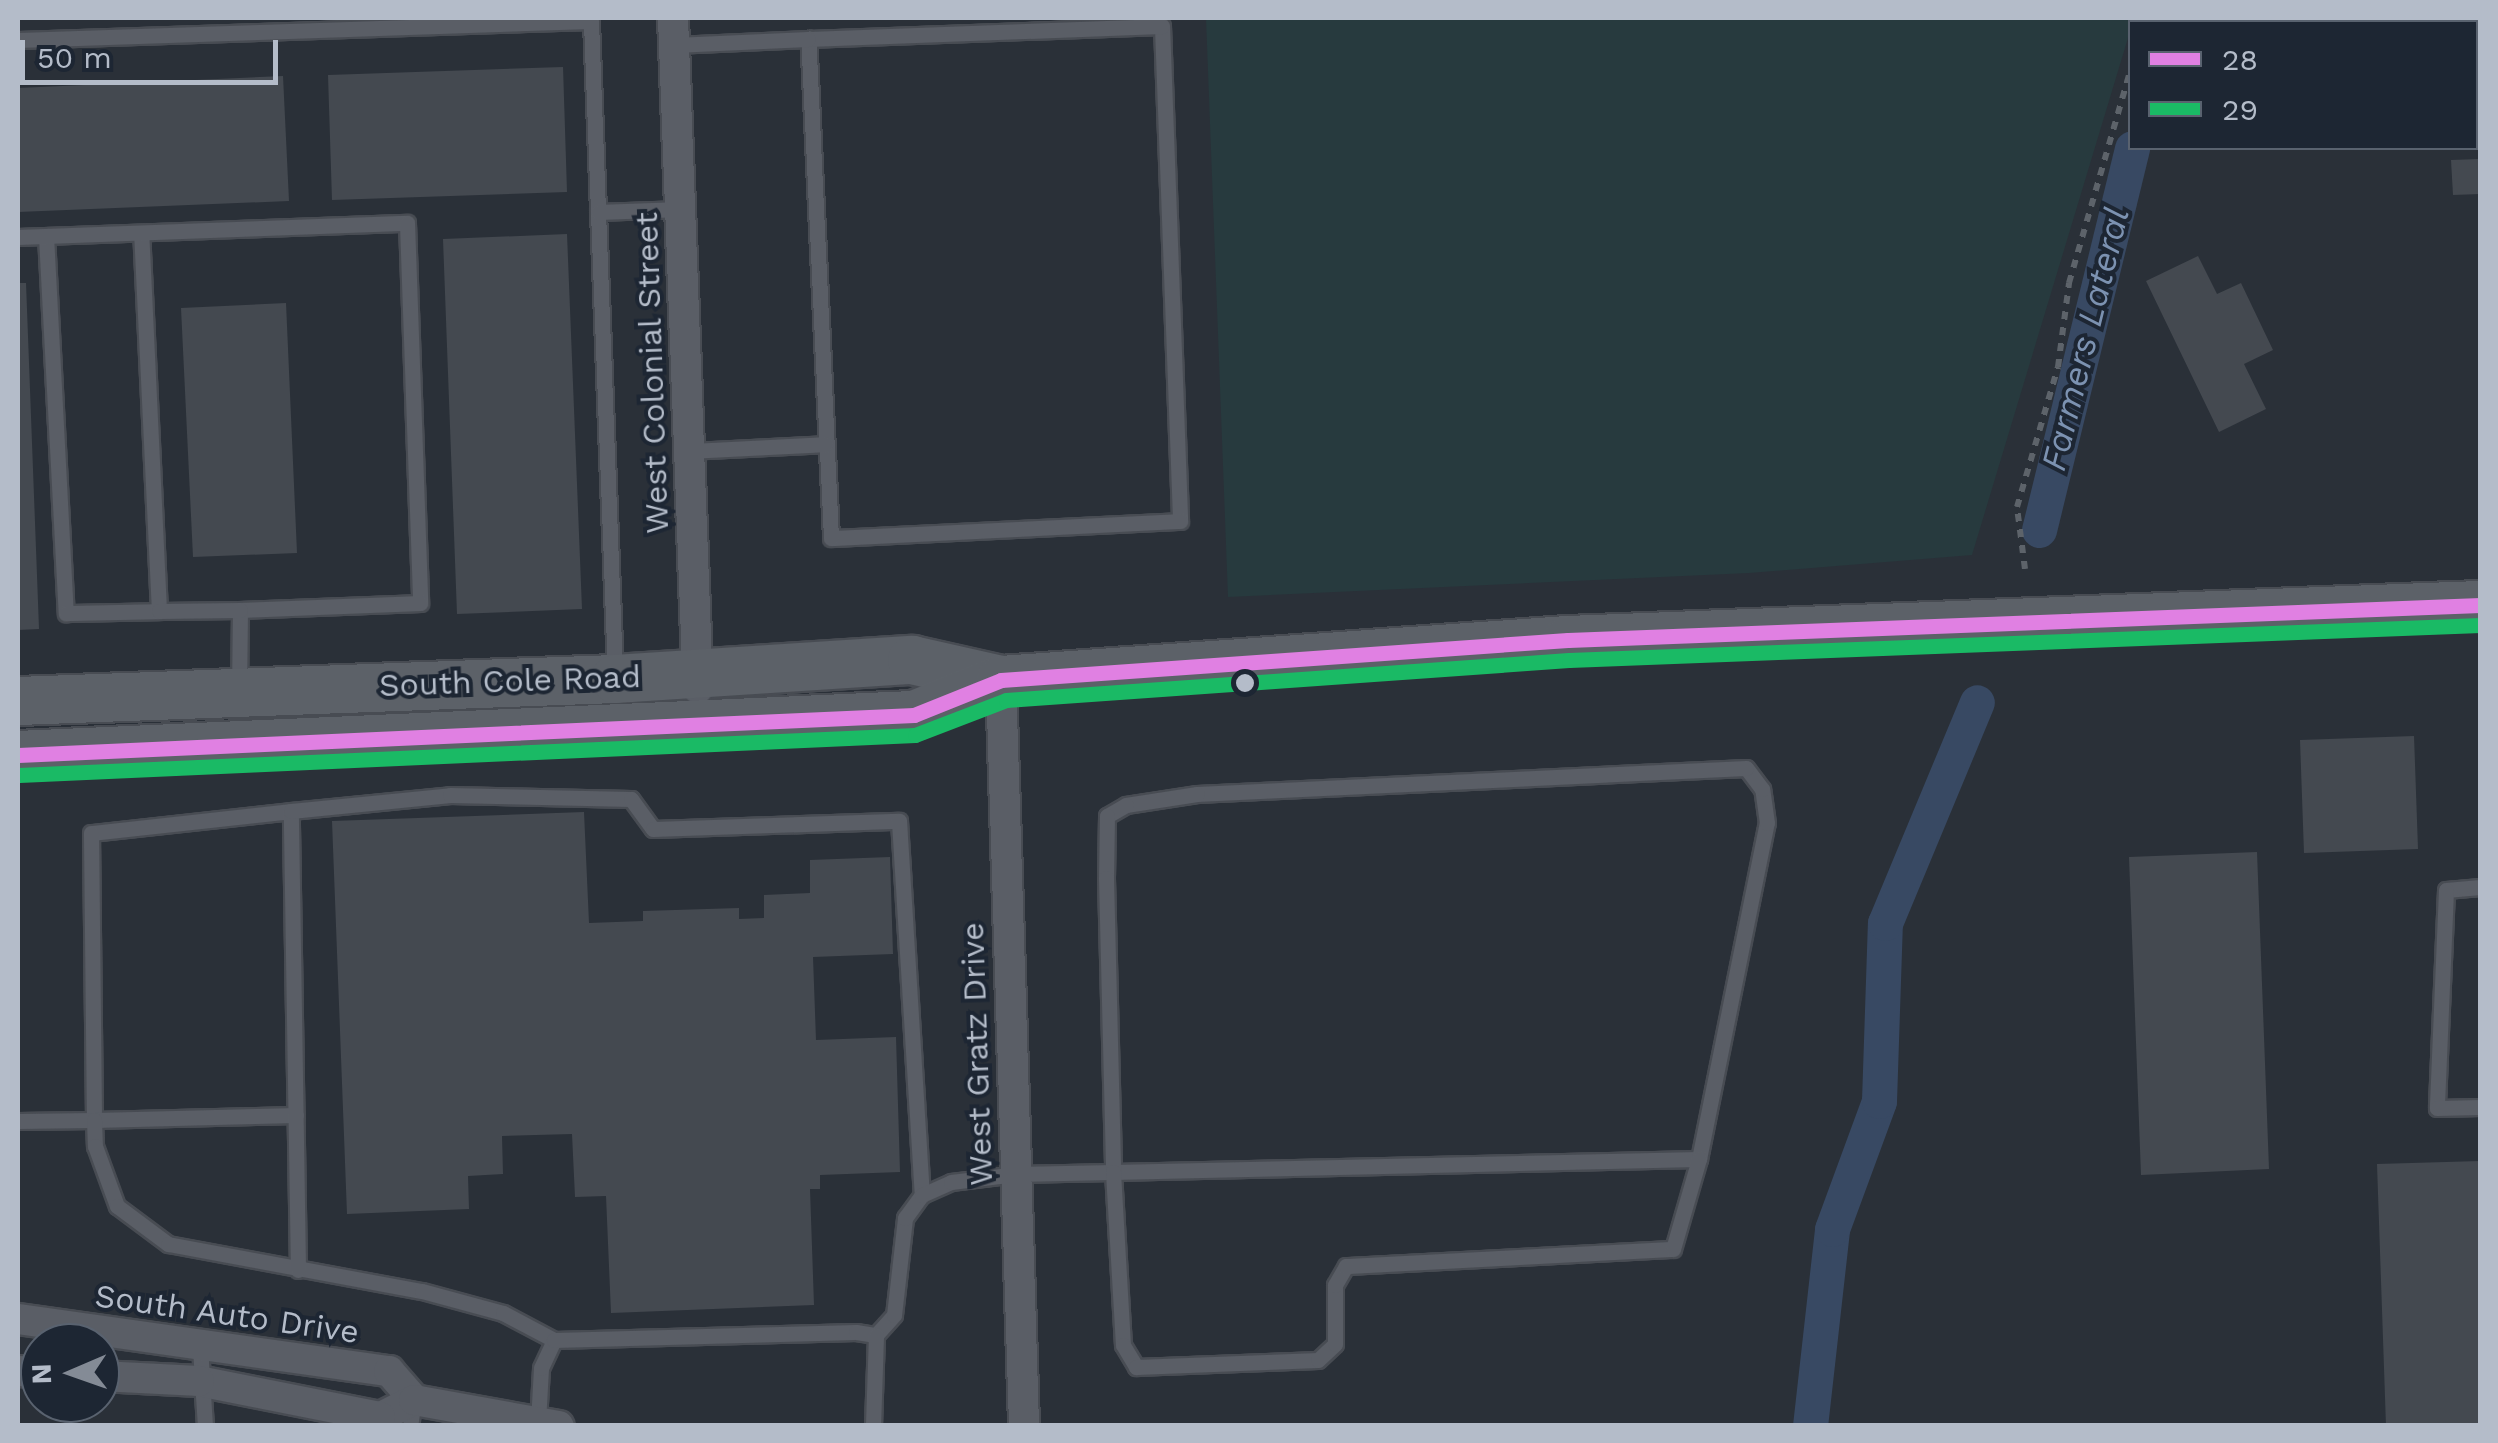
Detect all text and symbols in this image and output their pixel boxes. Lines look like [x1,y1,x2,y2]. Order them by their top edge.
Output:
scale bar [25,20,282,82]
legend [2128,20,2478,150]
text: 50 m [37,40,112,75]
text: 28 [2222,42,2258,77]
text: 29 [2222,92,2258,127]
water label: Farmers Lateral [2032,203,2138,475]
street label: West Colonial Street [627,211,677,535]
street label: South Cole Road [378,657,642,705]
unlabelled marker [1235,673,1255,693]
street label: West Gratz Drive [953,922,1001,1186]
street label: South Auto Drive [92,1276,362,1352]
north arrow [20,1323,120,1423]
text: N [25,1363,58,1385]

